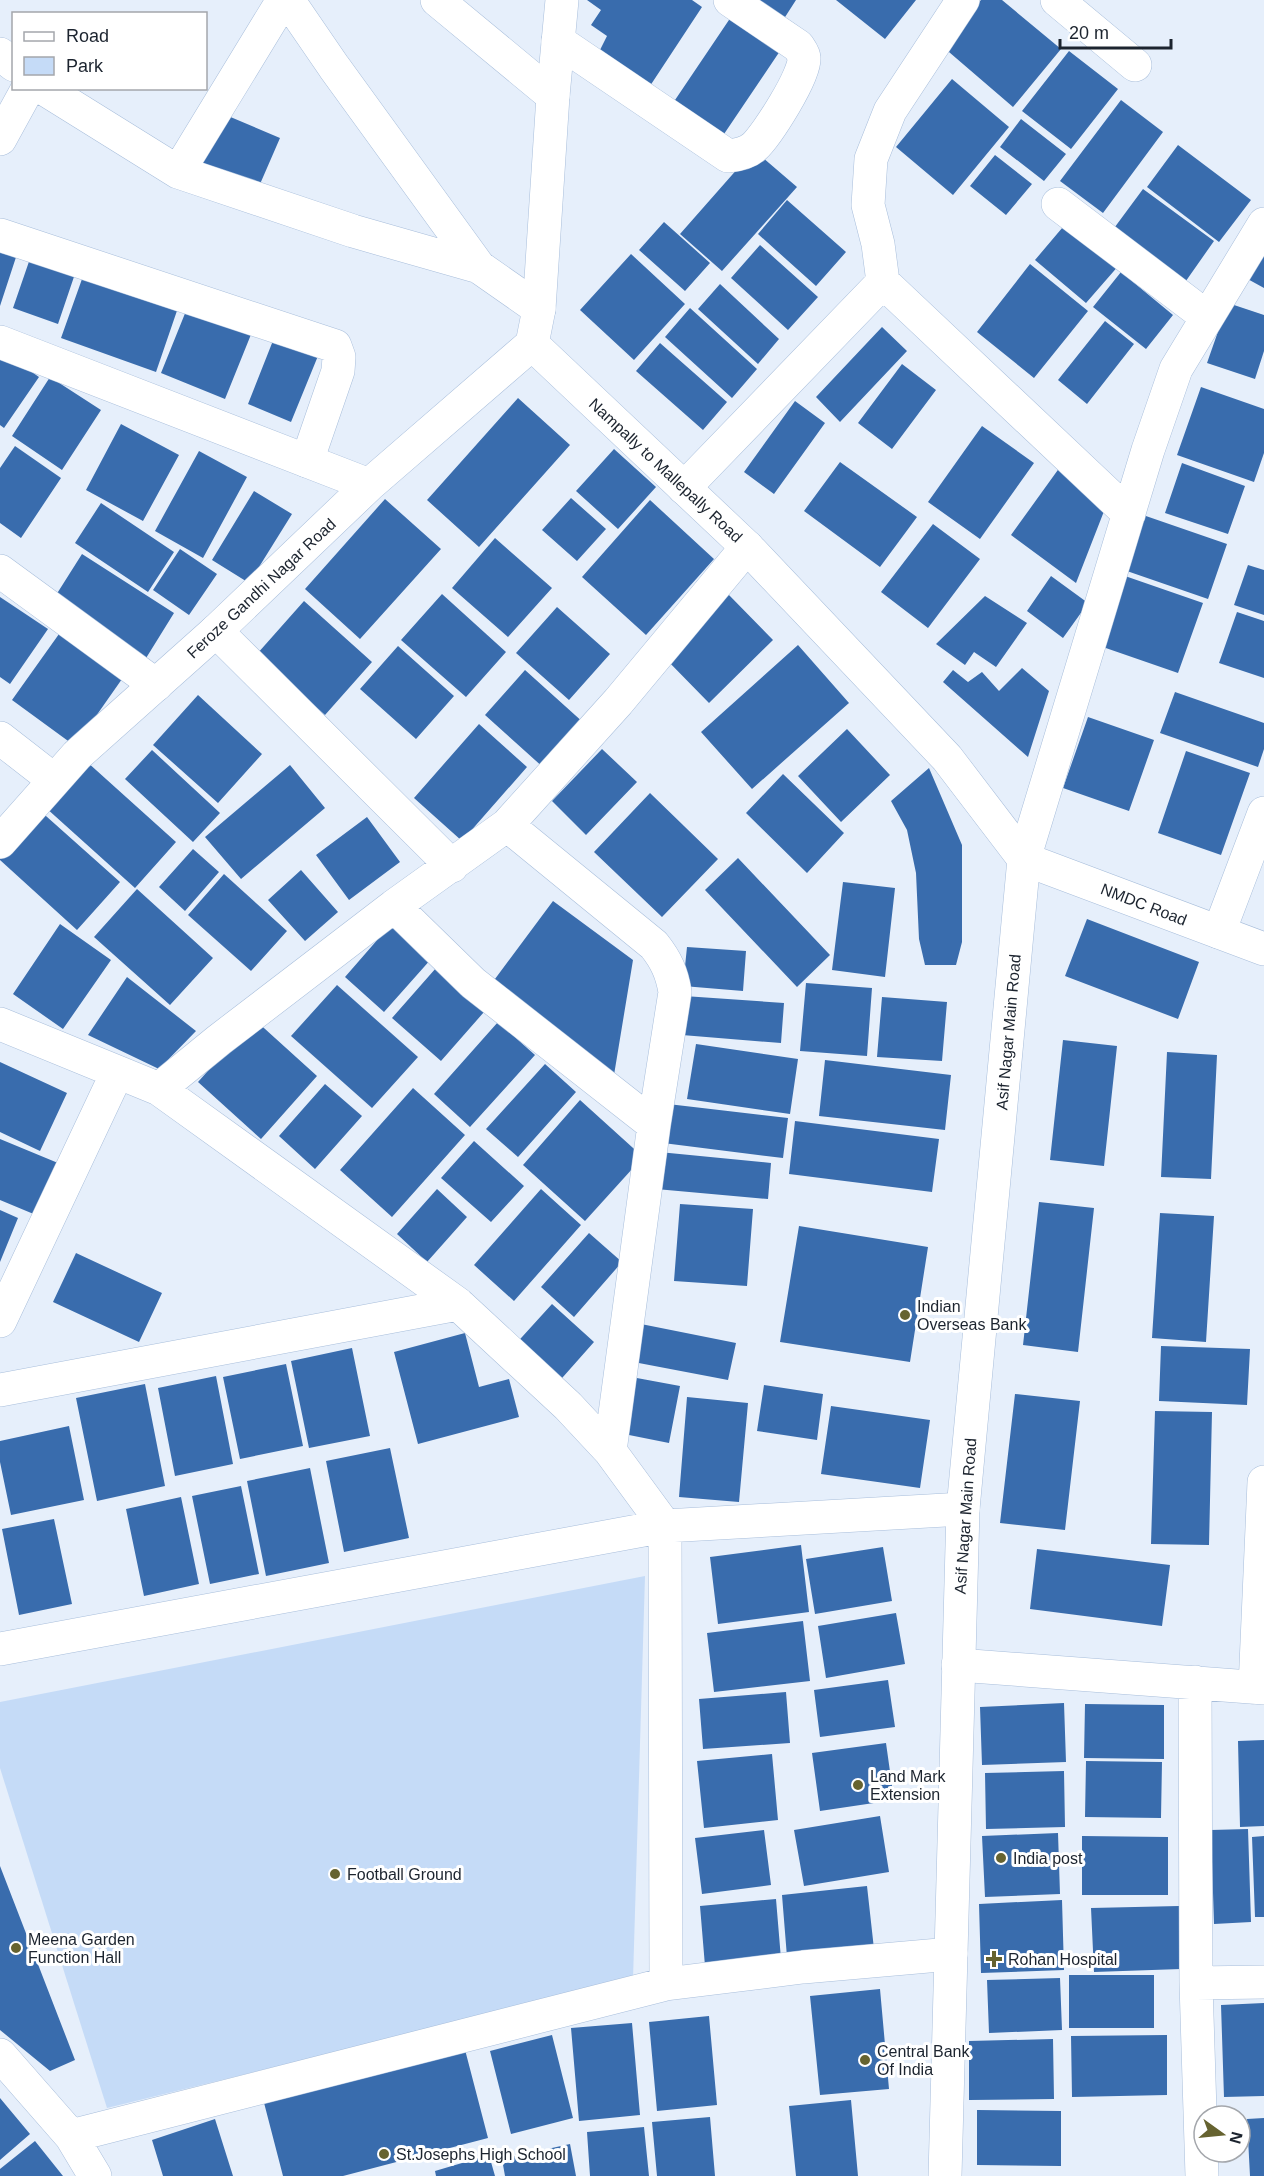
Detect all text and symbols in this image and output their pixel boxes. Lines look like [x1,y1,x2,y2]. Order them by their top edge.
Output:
legend [12,12,207,90]
scale bar [1060,12,1171,50]
text: 20 m [1069,23,1109,43]
text: Road [66,26,109,46]
text: Park [66,56,104,76]
street label: Nampally to Mallepally Road [586,395,746,546]
street label: Feroze Gandhi Nagar Road [184,515,339,662]
street label: NMDC Road [1098,880,1189,929]
street label: Asif Nagar Main Road [993,953,1024,1111]
place label: Indian Overseas Bank [917,1298,1027,1333]
marker: Indian Overseas Bank [898,1308,912,1322]
street label: Asif Nagar Main Road [952,1437,979,1595]
place label: Land Mark Extension [870,1768,947,1803]
marker: Land Mark Extension [851,1778,865,1792]
place label: India post [1013,1850,1083,1867]
marker: India post [994,1851,1008,1865]
place label: Football Ground [347,1866,462,1883]
marker: Football Ground [328,1867,342,1881]
place label: Meena Garden Function Hall [28,1931,135,1966]
marker: Meena Garden Function Hall [9,1941,23,1955]
marker: Rohan Hospital [985,1950,1003,1968]
place label: Rohan Hospital [1008,1951,1117,1968]
place label: Central Bank Of India [877,2043,970,2078]
marker: Central Bank Of India [858,2053,872,2067]
north arrow [1192,2104,1252,2164]
text: N [1226,2130,1246,2146]
place label: St.Josephs High School [396,2146,566,2163]
marker: St.Josephs High School [377,2147,391,2161]

